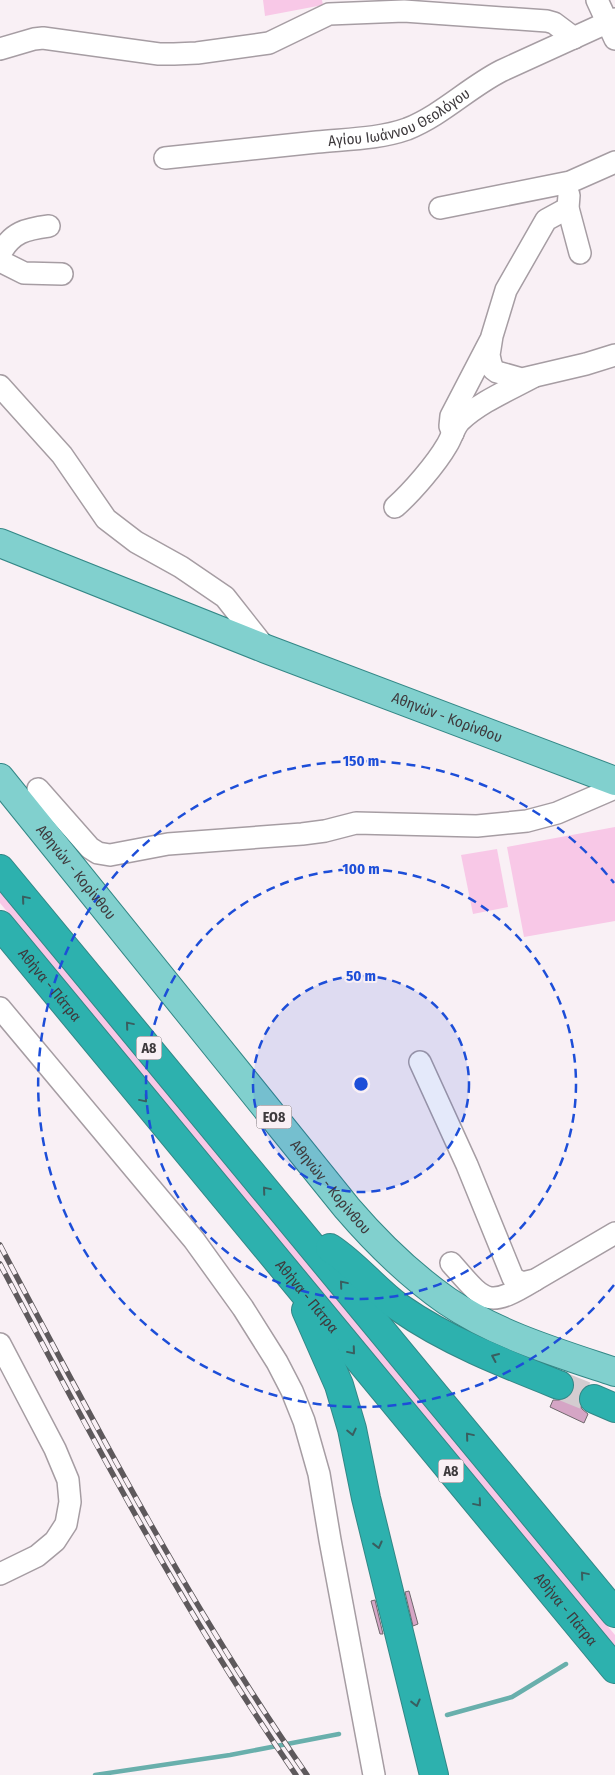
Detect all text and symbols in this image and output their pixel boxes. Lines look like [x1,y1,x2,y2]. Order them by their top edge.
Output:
street label: Αγίου Ιωάννου Θεολόγου [328,84,473,150]
street label: Αθηνών - Κορίνθου [389,688,505,747]
text: 150 m [343,752,379,770]
street label: Αθηνών - Κορίνθου [32,821,120,923]
text: 100 m [342,860,380,878]
one-way arrow [22,896,31,905]
street label: Αθήνα - Πάτρα [14,945,85,1025]
text: 50 m [346,967,376,985]
one-way arrow [126,1021,135,1030]
road number: Α8 [136,1036,162,1060]
centre of rings [352,1075,370,1093]
one-way arrow [139,1093,147,1102]
road number: ΕΟ8 [256,1106,292,1128]
street label: Αθηνών - Κορίνθου [287,1136,375,1238]
one-way arrow [263,1187,272,1196]
street label: Αθήνα - Πάτρα [272,1256,342,1337]
one-way arrow [341,1281,349,1290]
one-way arrow [347,1345,356,1354]
one-way arrow [491,1353,500,1364]
one-way arrow [346,1427,357,1436]
one-way arrow [467,1433,475,1442]
road number: Α8 [438,1460,464,1482]
one-way arrow [472,1497,481,1506]
one-way arrow [372,1541,383,1550]
street label: Αθήνα - Πάτρα [530,1569,601,1650]
one-way arrow [581,1572,590,1581]
one-way arrow [410,1699,421,1708]

